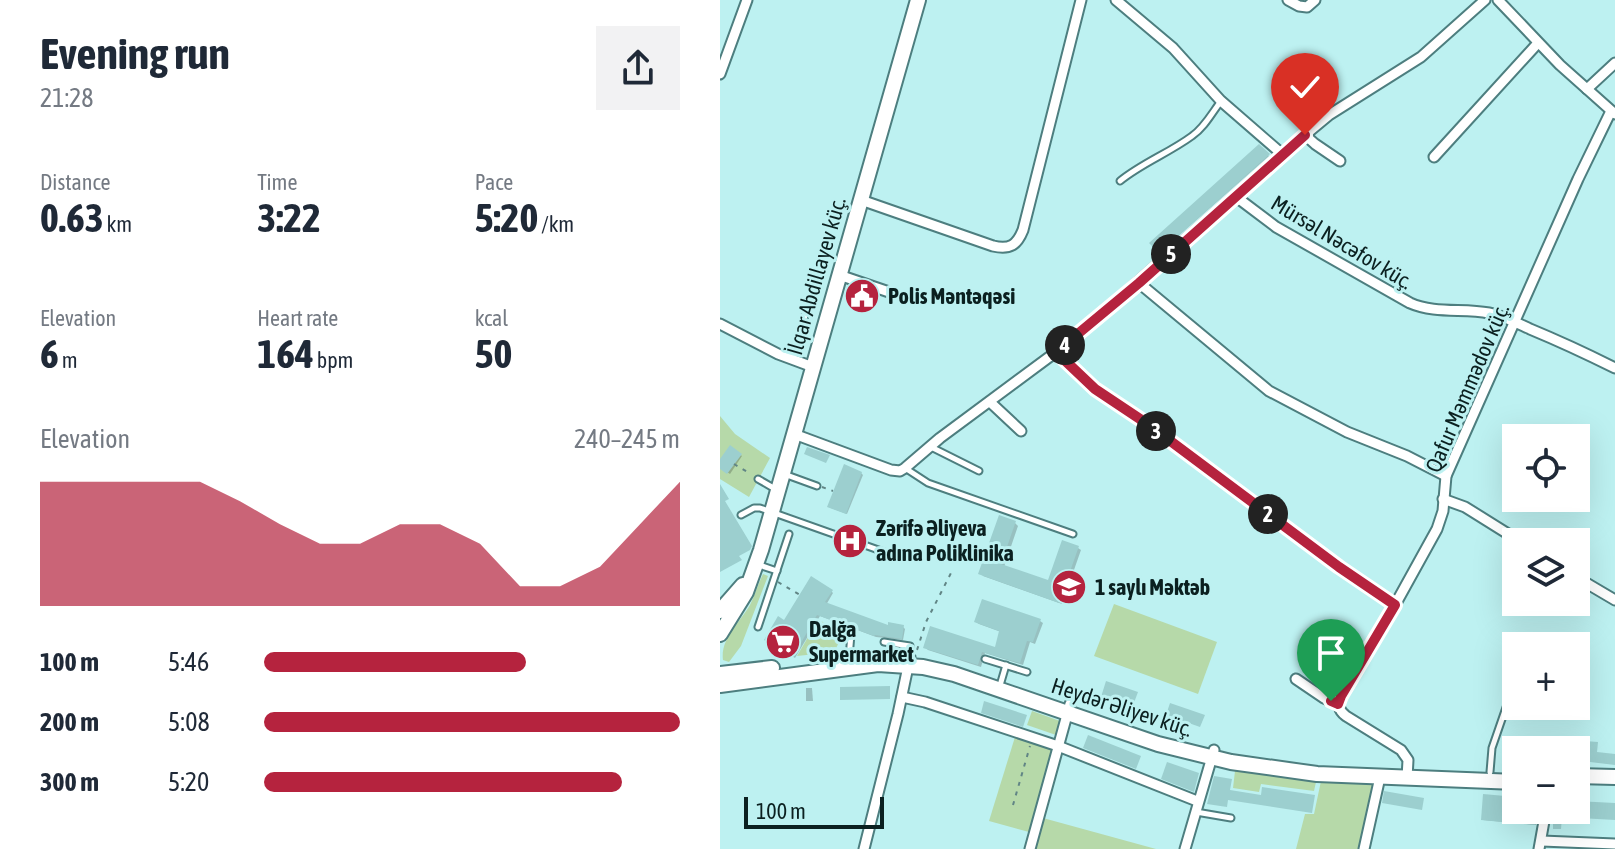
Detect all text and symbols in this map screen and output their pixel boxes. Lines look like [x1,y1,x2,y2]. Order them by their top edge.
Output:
button: share [596,26,680,110]
text: Evening run [40,28,230,78]
pin [1271,53,1339,135]
icon: check [1283,65,1327,109]
text: 21:28 [40,83,94,113]
text: Distance [40,169,111,195]
text: Time [257,169,297,195]
text: Pace [475,169,513,195]
street label: Mürsəl Nəcəfov küç. [1267,190,1417,294]
street label: İlqar Abdillayev küç. [781,194,851,358]
text: 0.63 [40,195,104,240]
text: 3:22 [257,195,321,240]
text: 5:20 [475,195,538,240]
text: km [104,211,132,237]
text: /km [538,211,574,237]
pin: 5 [1151,234,1191,274]
text: 5 [1166,241,1176,267]
public building icon: Polis Məntəqəsi [843,277,881,315]
place label: Polis Məntəqəsi [888,283,1015,309]
street label: Qafur Məmmədov küç. [1420,300,1514,476]
text: Elevation [40,305,116,331]
text: Heart rate [257,305,338,331]
text: kcal [475,305,508,331]
pin: 4 [1045,325,1085,365]
text: 6 [40,331,59,376]
text: 164 [257,331,314,376]
text: 50 [475,331,512,376]
text: 4 [1060,332,1070,358]
text: m [59,347,78,373]
text: bpm [314,347,353,373]
pin: 3 [1136,411,1176,451]
text: 3 [1151,418,1161,444]
text: Elevation [40,424,130,454]
text: 240–245 m [574,424,680,454]
map controls [1502,424,1590,824]
button: locate [1502,424,1590,512]
pin: 2 [1248,494,1288,534]
text: 2 [1263,501,1273,527]
place label: Zərifə Əliyeva adına Poliklinika [876,515,1014,566]
hospital icon: Zərifə Əliyeva adına Poliklinika [831,522,869,560]
button: layers [1502,528,1590,616]
school or university icon: 1 saylı Məktəb [1050,568,1088,606]
place label: 1 saylı Məktəb [1095,574,1210,600]
place label: Dalğa Supermarket [809,616,915,667]
pin [1297,619,1365,701]
supermarket icon: Dalğa Supermarket [764,623,802,661]
icon: arrive [1309,631,1353,675]
button: + [1502,632,1590,720]
text: 100 m [40,647,99,677]
text: 5:46 [168,647,209,677]
street label: Heydər Əliyev küç. [1048,672,1196,742]
text: 200 m [40,707,99,737]
text: 5:08 [168,707,210,737]
button: − [1502,736,1590,824]
text: 300 m [40,767,99,797]
text: 5:20 [168,767,209,797]
scale bar [744,793,884,829]
text: 100 m [756,798,806,824]

